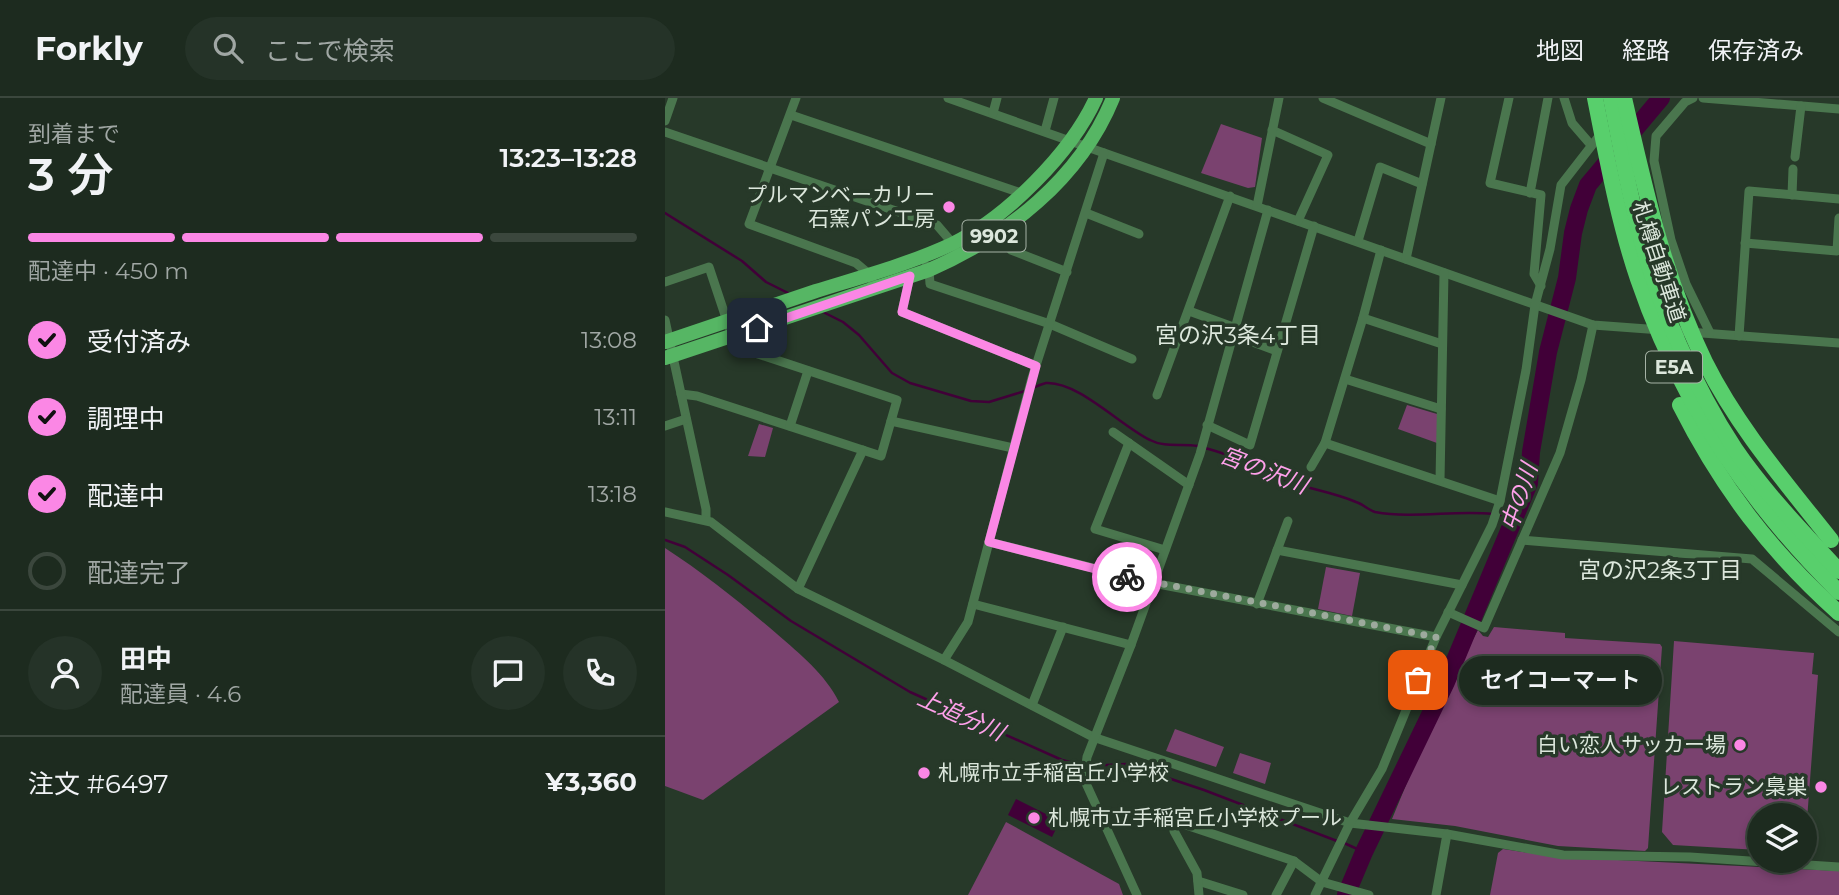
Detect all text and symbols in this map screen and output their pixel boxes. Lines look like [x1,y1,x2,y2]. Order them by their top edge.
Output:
search box [185,17,675,80]
text: Forkly [35,28,143,68]
icon: search [209,29,247,67]
text: ここで検索 [265,35,395,67]
text: 地図 [1536,36,1584,65]
text: 経路 [1622,36,1670,65]
text: 保存済み [1708,36,1804,65]
text: 到着まで [28,120,120,148]
text: 13:23–13:28 [499,142,637,174]
text: 3 分 [28,146,113,203]
place label: プルマンベーカリー 石窯パン工房 [746,182,935,231]
street label: 札樽自動車道 [1628,198,1691,326]
marker: プルマンベーカリー 石窯パン工房 [941,199,957,215]
road number: 9902 [963,220,1025,252]
text: 配達中 · 450 m [28,257,189,285]
pin [727,298,787,358]
icon: home [738,309,776,347]
icon: check [28,321,66,359]
district label: 宮の沢3条4丁目 [1155,321,1321,349]
text: 受付済み [87,326,191,358]
text: 13:08 [581,326,637,354]
road number: E5A [1646,352,1702,382]
icon: check [28,398,66,436]
text: 調理中 [87,403,165,435]
text: 13:11 [594,403,637,431]
water label: 宮の沢川 [1216,440,1315,501]
water label: 中の川 [1495,457,1544,534]
icon: check [28,475,66,513]
text: 配達中 [87,480,165,512]
text: 13:18 [588,480,637,508]
courier [1092,542,1162,612]
district label: 宮の沢2条3丁目 [1578,556,1742,584]
text: 配達完了 [87,557,191,589]
icon: bike [1108,558,1146,596]
button: person [28,636,102,710]
button: chat [471,636,545,710]
button: phone [563,636,637,710]
text: 田中 [120,643,172,675]
pin [1388,650,1448,710]
callout: セイコーマート [1460,656,1663,704]
icon: bag [1399,661,1437,699]
text: セイコーマート [1480,666,1641,694]
text: 配達員 · 4.6 [120,680,241,708]
water label: 上追分川 [913,684,1011,748]
place label: 白い恋人サッカー場 [1537,732,1726,757]
marker: 白い恋人サッカー場 [1732,737,1748,753]
place label: 札幌市立手稲宮丘小学校 [938,760,1169,785]
marker: 札幌市立手稲宮丘小学校 [916,765,932,781]
text: ¥3,360 [546,766,637,798]
text: 注文 #6497 [28,768,169,800]
place label: レストラン梟巣 [1660,774,1807,799]
marker: レストラン梟巣 [1813,779,1829,795]
map controls [1747,803,1817,873]
button: layers [1747,803,1817,873]
place label: 札幌市立手稲宮丘小学校プール [1048,805,1342,830]
marker: 札幌市立手稲宮丘小学校プール [1026,810,1042,826]

